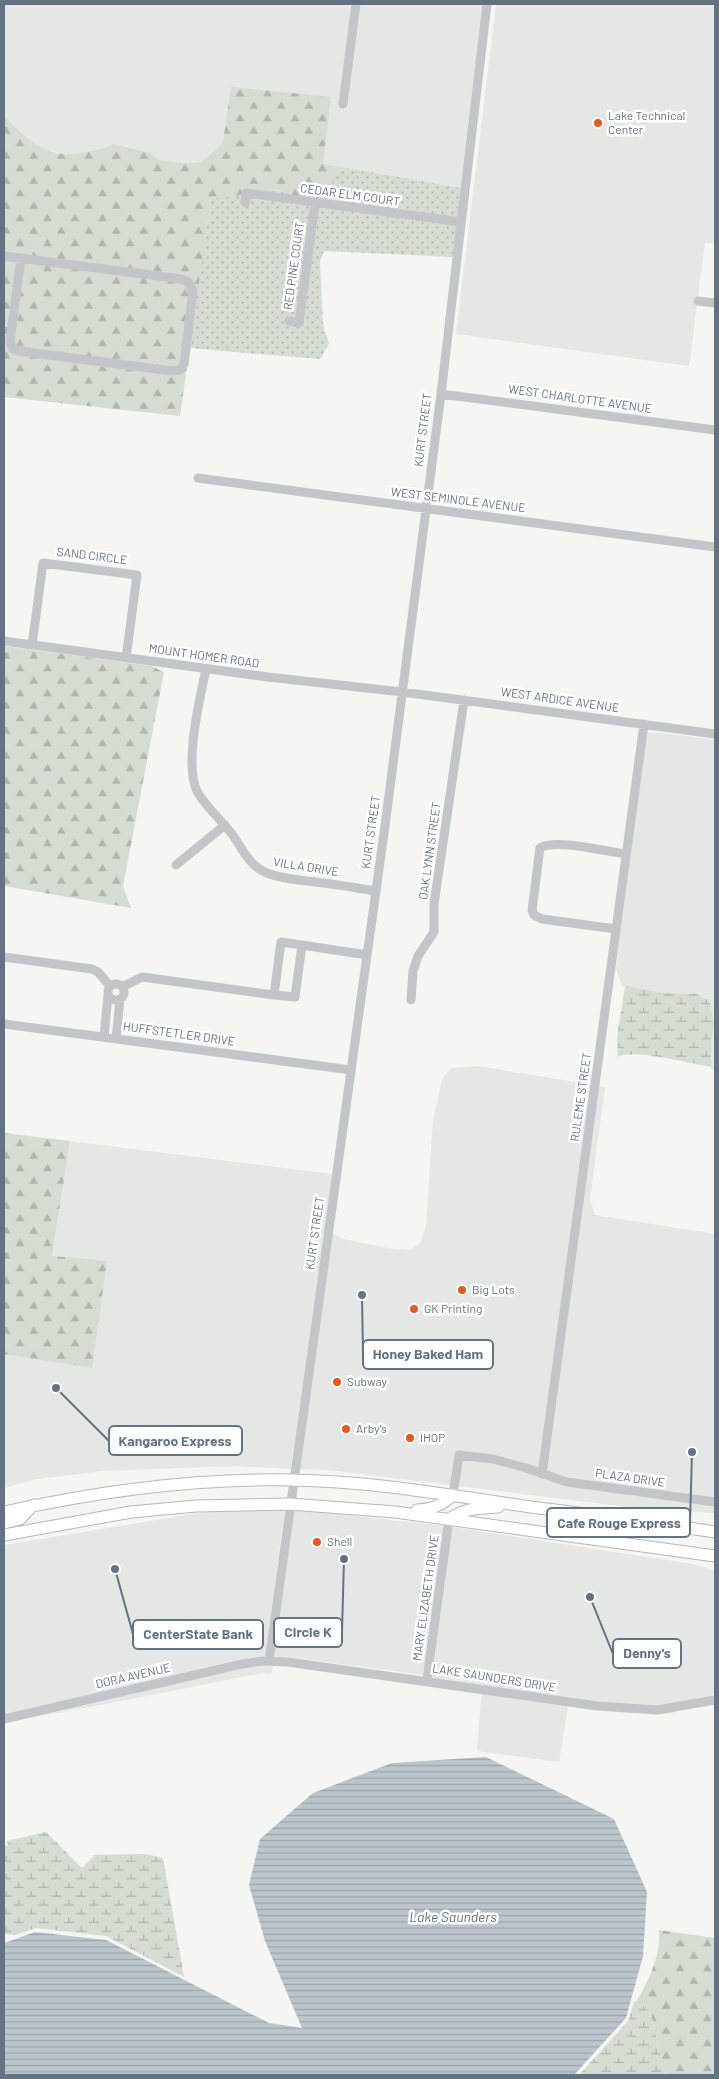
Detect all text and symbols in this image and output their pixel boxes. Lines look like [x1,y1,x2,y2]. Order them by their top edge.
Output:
place label: Lake Technical Center [608,108,685,136]
marker: Lake Technical Center [592,117,604,129]
street label: CEDAR ELM COURT [299,180,401,208]
street label: RED PINE COURT [280,221,306,311]
street label: WEST CHARLOTTE AVENUE [507,381,653,415]
street label: KURT STREET [411,392,433,467]
street label: WEST SEMINOLE AVENUE [390,484,526,514]
street label: SAND CIRCLE [56,544,128,566]
street label: MOUNT HOMER ROAD [148,640,260,670]
street label: WEST ARDICE AVENUE [500,684,620,714]
street label: KURT STREET [358,794,382,869]
street label: OAK LYNN STREET [415,801,443,901]
street label: VILLA DRIVE [272,854,340,878]
street label: HUFFSTETLER DRIVE [122,1018,236,1048]
street label: RULEME STREET [567,1051,593,1142]
street label: KURT STREET [302,1195,326,1270]
place label: Big Lots [472,1282,515,1296]
marker: Big Lots [456,1284,468,1296]
place label: GK Printing [424,1301,482,1315]
marker: GK Printing [408,1303,420,1315]
callout: Honey Baked Ham [363,1340,493,1369]
text: Honey Baked Ham [373,1345,484,1362]
place label: Subway [347,1374,387,1388]
marker: Subway [331,1376,343,1388]
place label: Arby's [356,1421,387,1435]
marker: Arby's [340,1423,352,1435]
callout: Kangaroo Express [109,1426,242,1455]
place label: IHOP [420,1430,445,1444]
text: Kangaroo Express [119,1432,231,1449]
marker: IHOP [404,1432,416,1444]
street label: PLAZA DRIVE [594,1465,666,1489]
callout: Cafe Rouge Express [547,1508,690,1537]
text: Cafe Rouge Express [557,1514,681,1531]
place label: Shell [327,1534,352,1548]
street label: MARY ELIZABETH DRIVE [409,1534,441,1662]
marker: Shell [311,1536,323,1548]
callout: Circle K [274,1618,342,1647]
callout: CenterState Bank [133,1620,263,1649]
text: Circle K [284,1623,332,1640]
text: CenterState Bank [143,1625,253,1642]
callout: Denny's [613,1639,681,1668]
text: Denny's [623,1644,671,1661]
street label: DORA AVENUE [94,1660,172,1690]
street label: LAKE SAUNDERS DRIVE [431,1660,557,1694]
water label: Lake Saunders [409,1908,497,1925]

